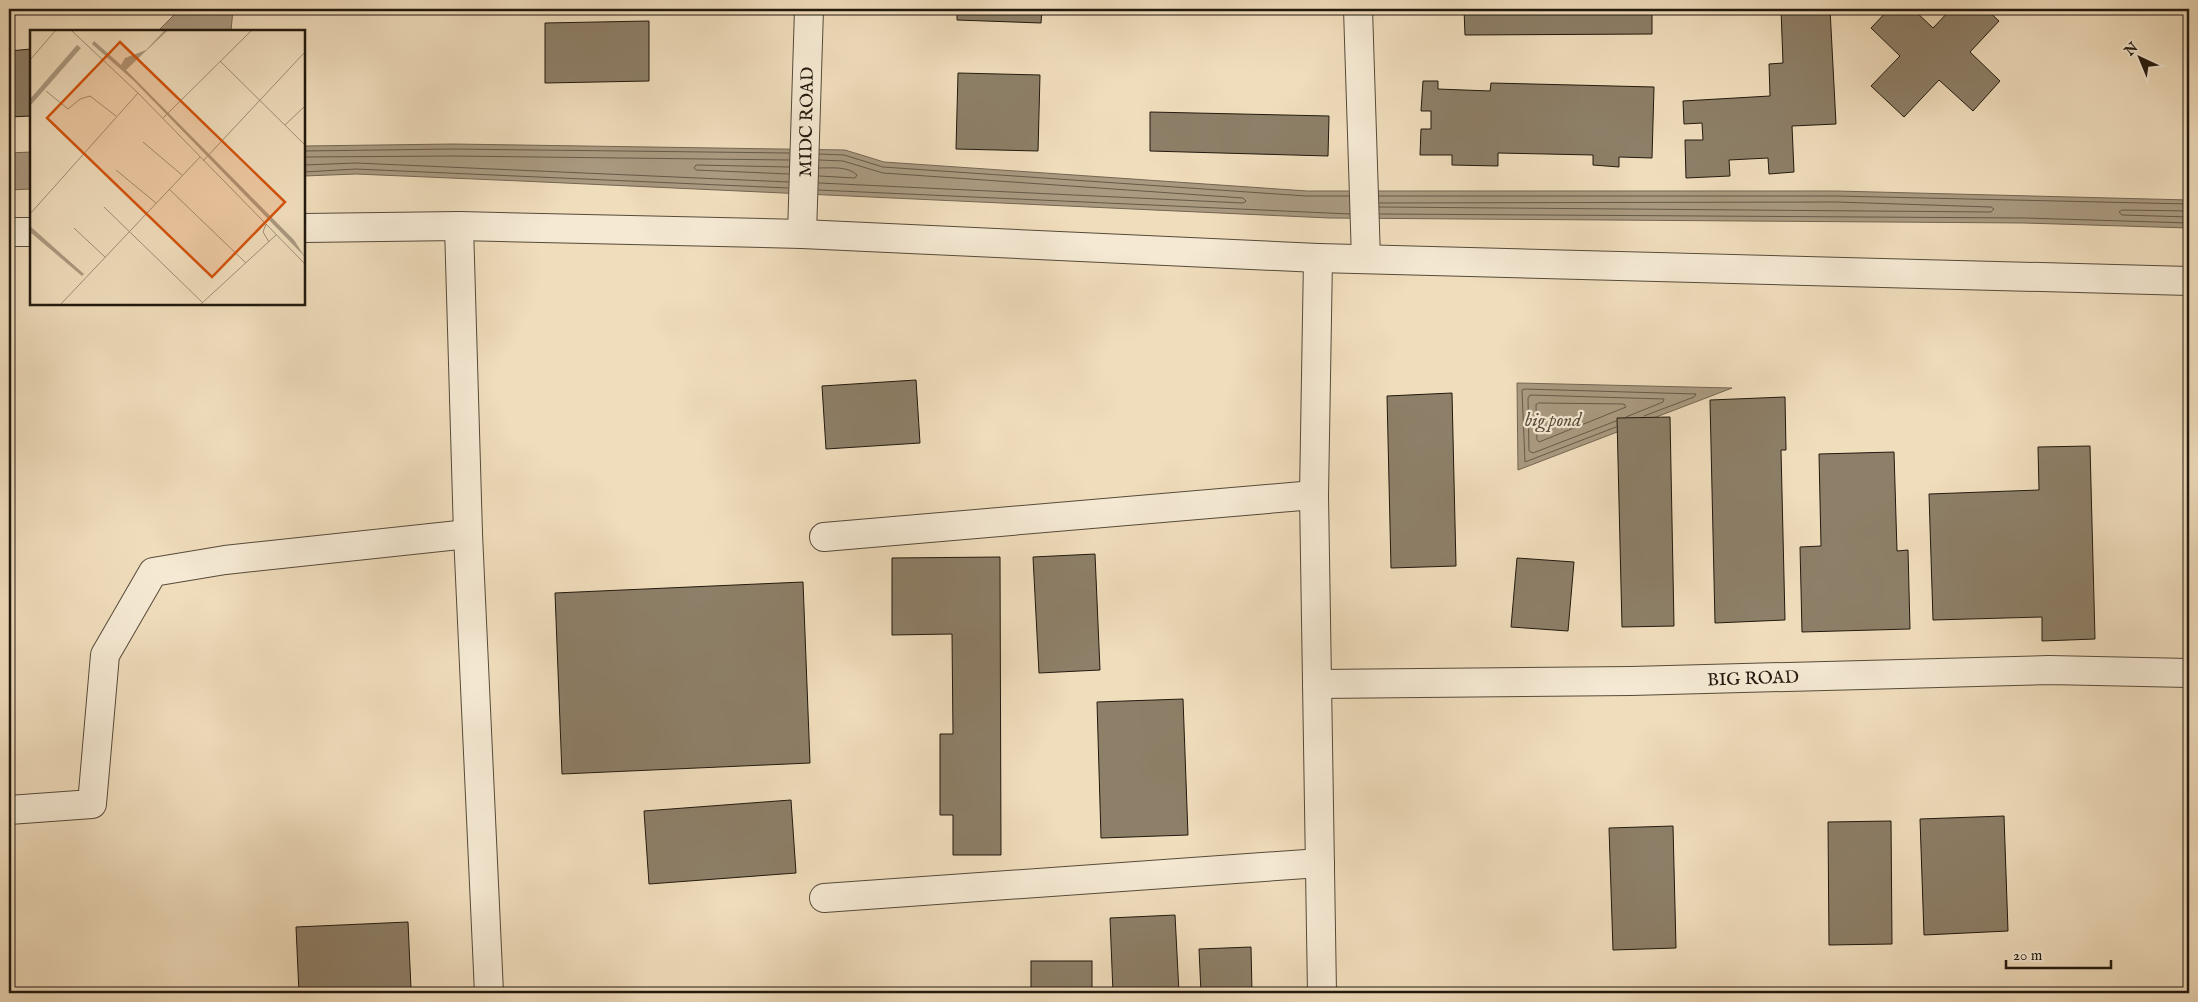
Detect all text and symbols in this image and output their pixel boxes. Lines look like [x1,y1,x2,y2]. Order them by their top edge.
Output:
inset map [30,30,305,305]
north arrow [2116,32,2166,82]
text: N [2120,39,2142,61]
street label: MIDC ROAD [795,67,820,177]
water label: big pond [1525,409,1582,433]
street label: BIG ROAD [1707,666,1799,693]
scale bar [2006,937,2110,969]
text: 20 m [2013,946,2043,965]

